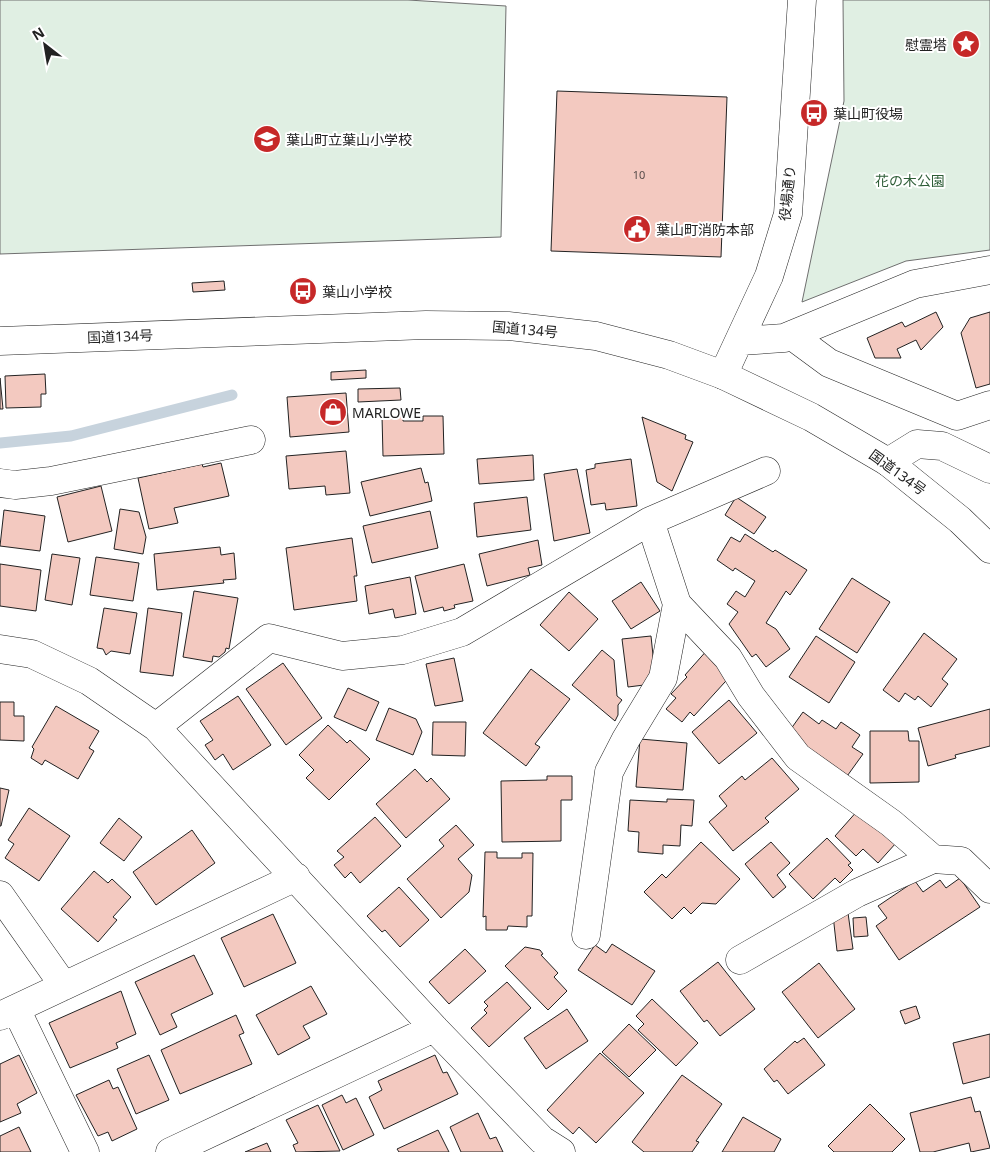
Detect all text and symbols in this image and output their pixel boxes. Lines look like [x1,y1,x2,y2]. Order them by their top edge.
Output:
north arrow [20,20,70,70]
text: N [28,22,48,45]
place icon: 慰霊塔 [951,29,981,59]
place label: 慰霊塔 [905,35,947,54]
bus stop icon: 葉山町役場 [799,98,829,128]
place label: 葉山町役場 [833,104,903,123]
school or university icon: 葉山町立葉山小学校 [252,124,282,154]
place label: 葉山町立葉山小学校 [286,130,412,149]
street label: 役場通り [775,164,799,222]
house number: 10 [633,167,645,182]
park label: 花の木公園 [875,171,945,190]
public building icon: 葉山町消防本部 [622,214,652,244]
place label: 葉山町消防本部 [656,220,754,239]
bus stop icon: 葉山小学校 [288,276,318,306]
place label: 葉山小学校 [322,282,392,301]
street label: 国道134号 [491,317,559,341]
street label: 国道134号 [87,325,153,347]
shop icon: MARLOWE [318,397,348,427]
place label: MARLOWE [352,403,421,422]
street label: 国道134号 [866,445,930,499]

